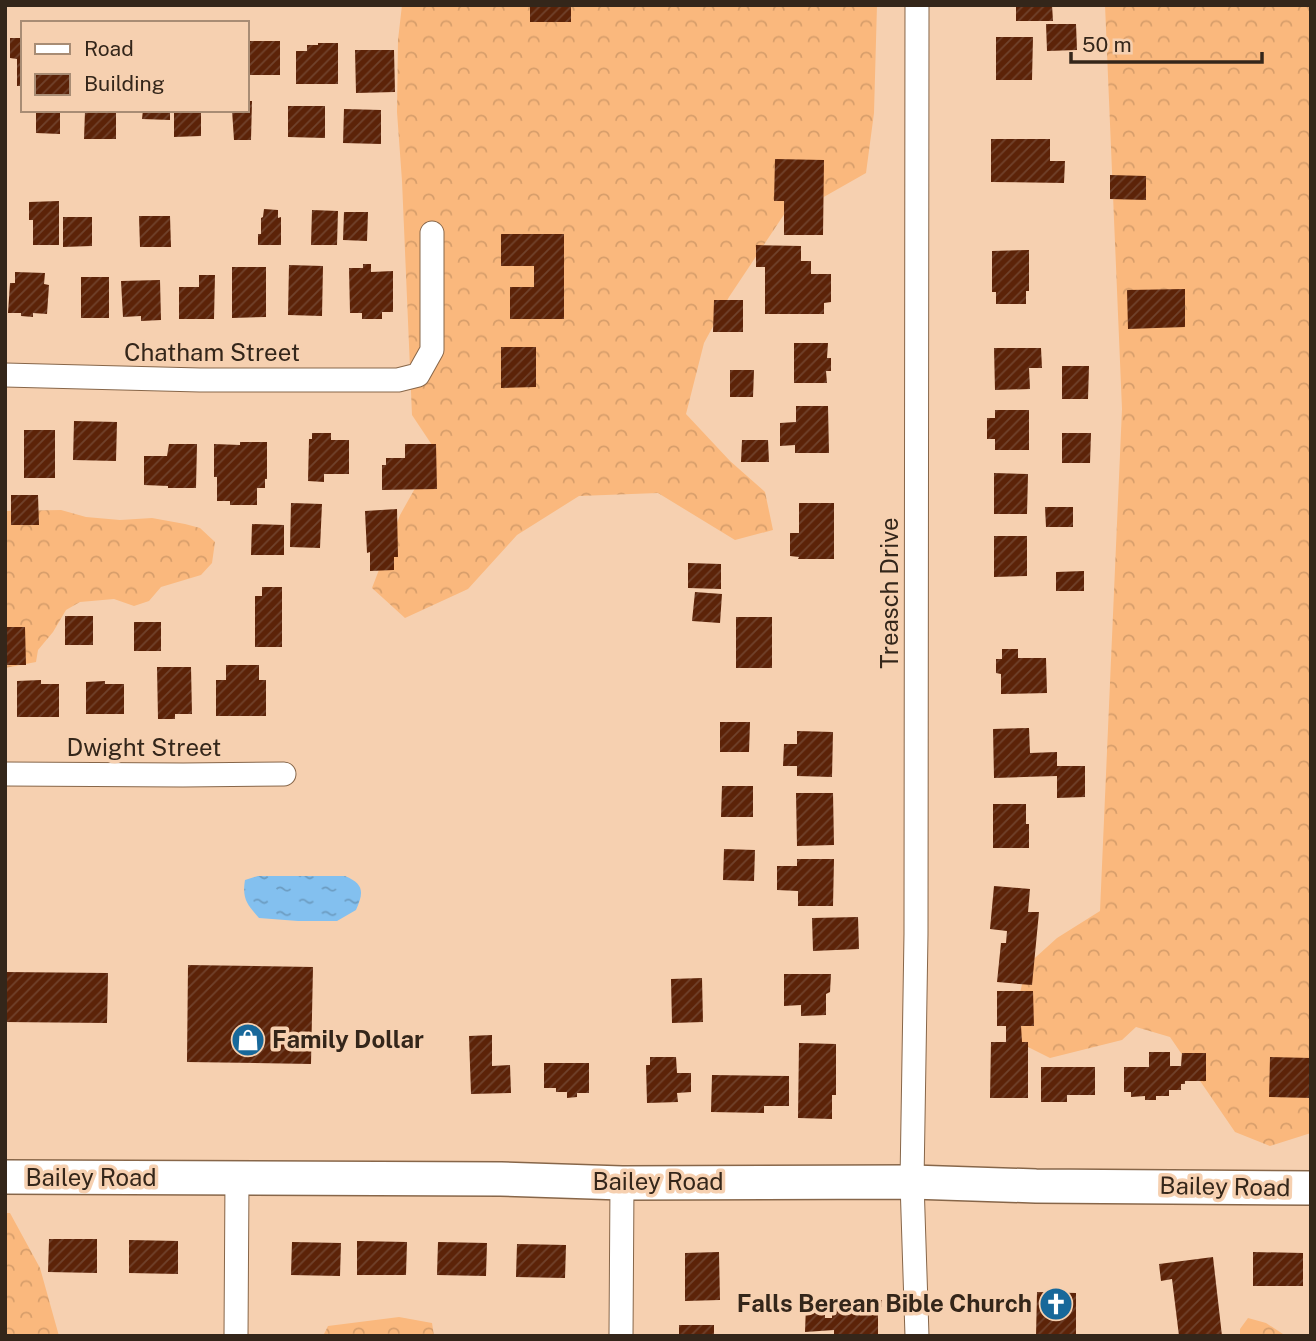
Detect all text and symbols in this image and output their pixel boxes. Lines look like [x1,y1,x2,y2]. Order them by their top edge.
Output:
legend [21,21,248,112]
scale bar [1071,21,1262,65]
text: 50 m [1082,32,1132,57]
text: Road [84,36,134,61]
text: Building [84,71,165,96]
street label: Chatham Street [124,338,300,366]
street label: Treasch Drive [875,517,903,669]
street label: Dwight Street [67,733,221,761]
shop icon: Family Dollar [229,1021,267,1059]
place label: Family Dollar [272,1025,424,1053]
street label: Bailey Road [26,1163,157,1191]
street label: Bailey Road [593,1167,724,1195]
street label: Bailey Road [1159,1171,1291,1201]
church icon: Falls Berean Bible Church [1037,1285,1075,1323]
place label: Falls Berean Bible Church [737,1289,1032,1317]

